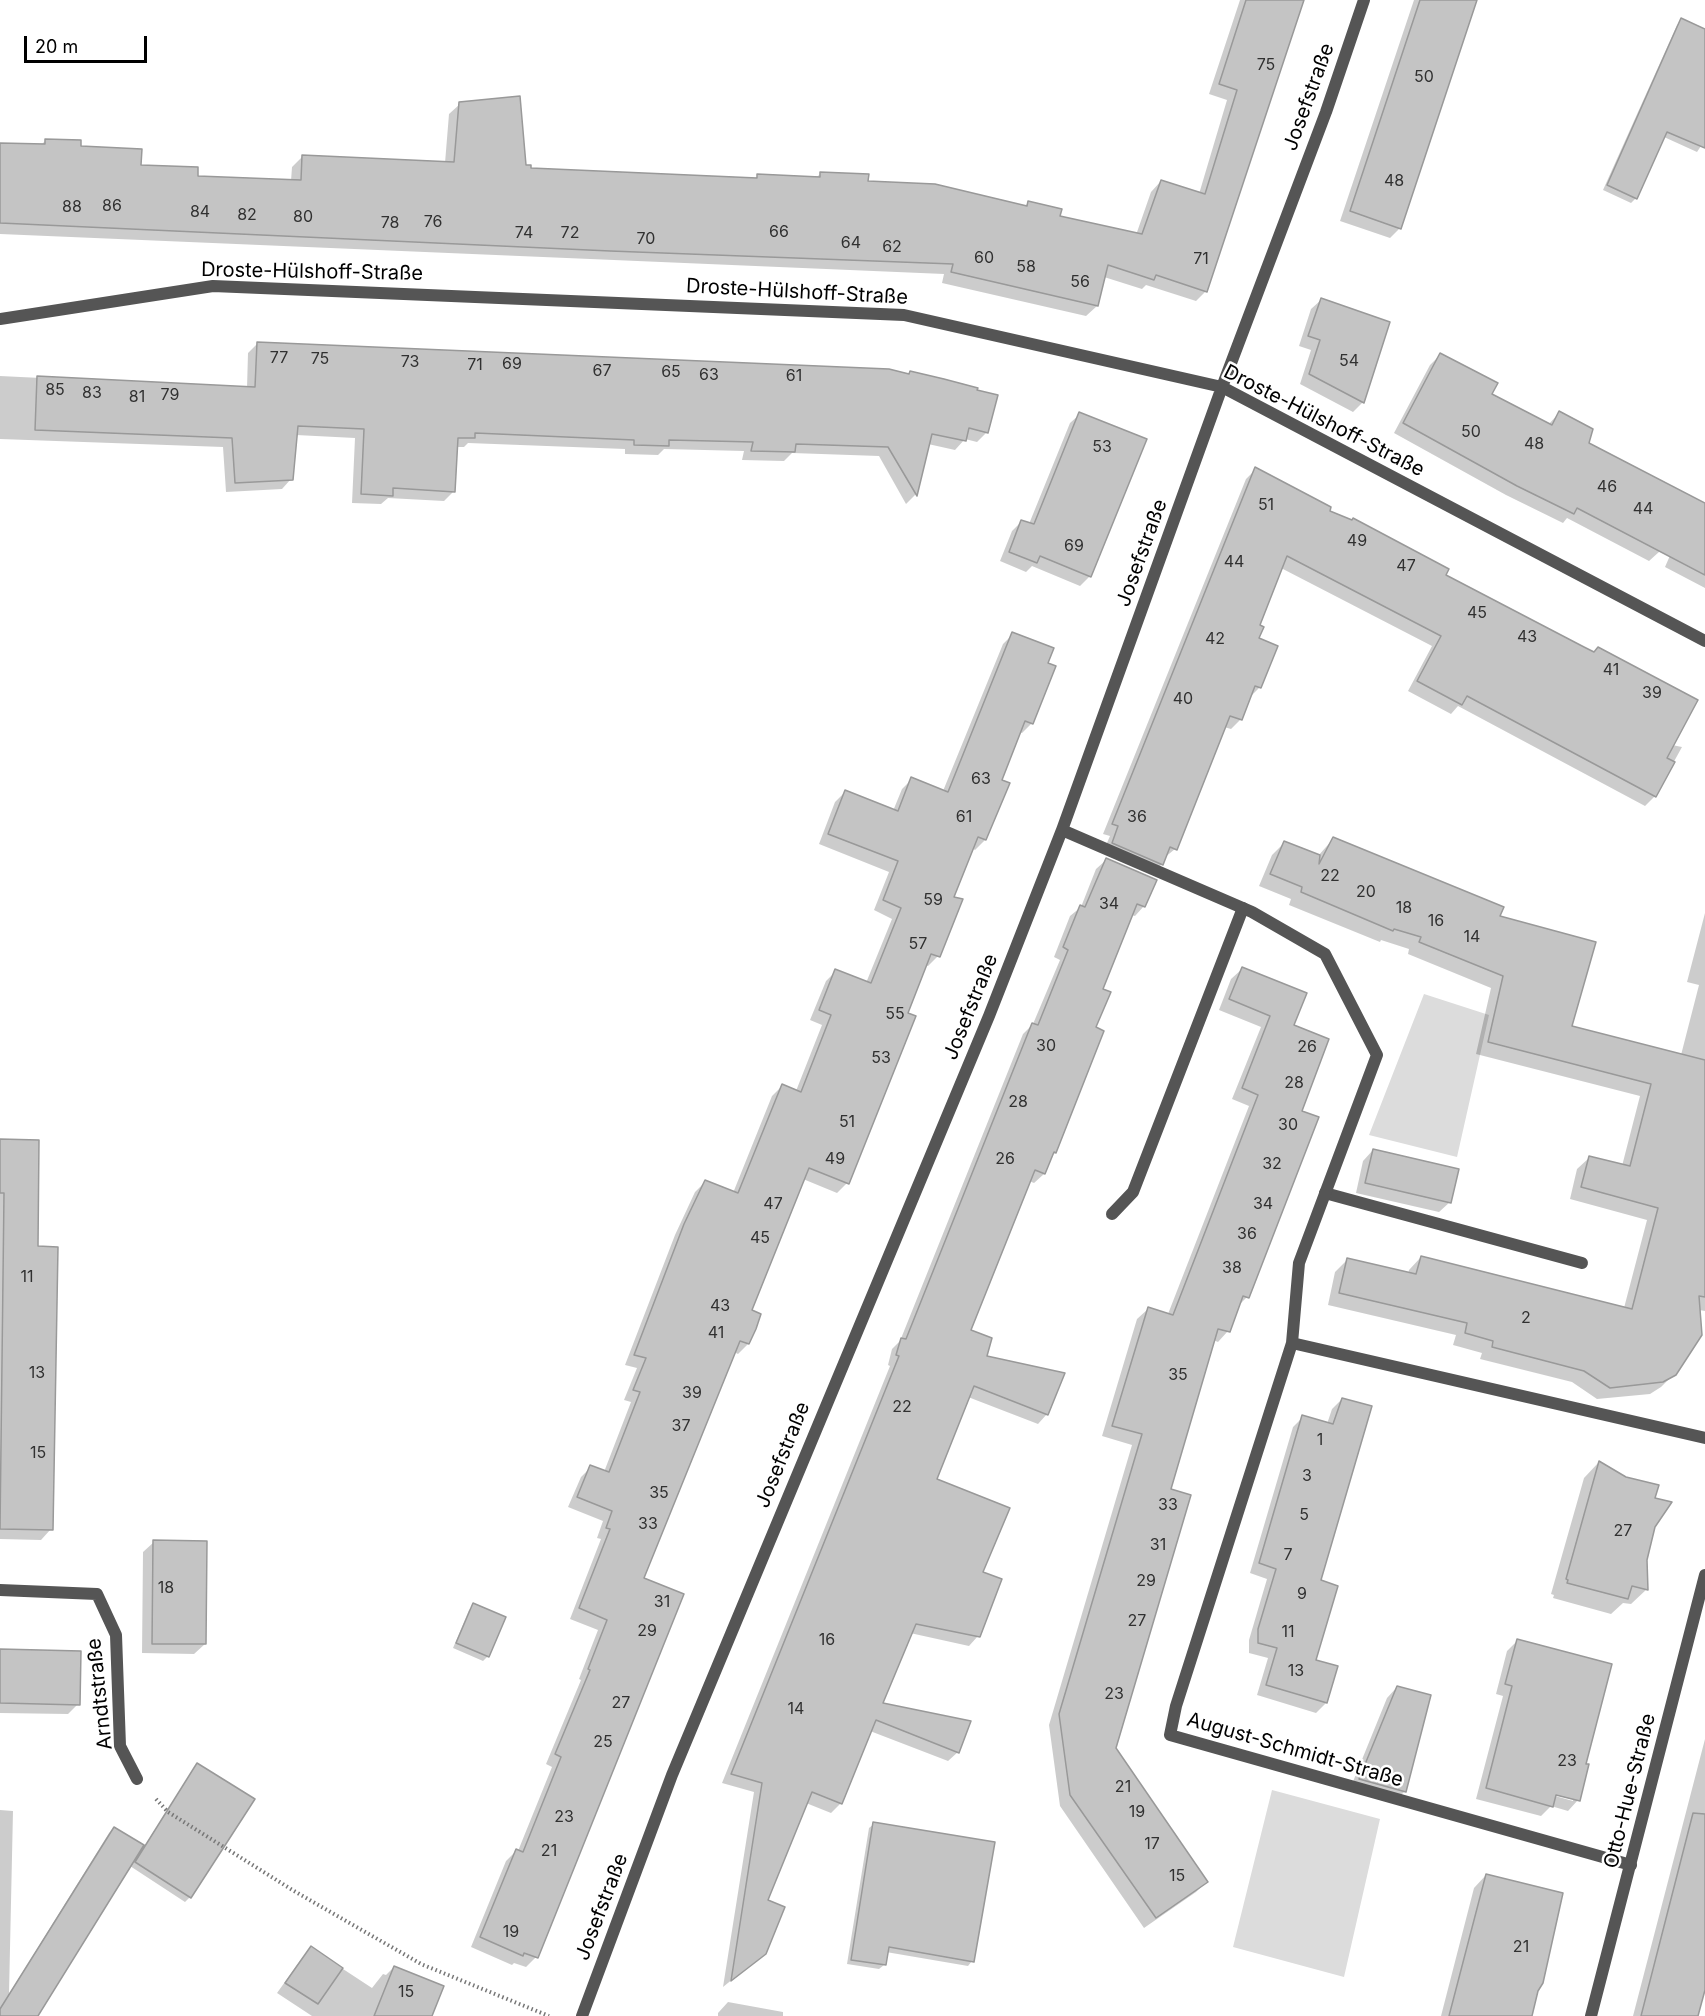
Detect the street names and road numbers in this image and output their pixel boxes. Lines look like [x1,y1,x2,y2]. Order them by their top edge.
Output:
street label: Josefstraße [1278,40,1340,154]
street label: Droste-Hülshoff-Straße [201,258,423,286]
street label: Droste-Hülshoff-Straße [685,274,909,310]
street label: Droste-Hülshoff-Straße [1220,360,1428,482]
street label: Josefstraße [1111,496,1173,610]
street label: Josefstraße [939,950,1003,1064]
street label: Josefstraße [751,1398,815,1512]
street label: Arndtstraße [82,1637,118,1751]
street label: August-Schmidt-Straße [1184,1708,1406,1792]
street label: Otto-Hue-Straße [1599,1711,1661,1871]
street label: Josefstraße [571,1850,633,1964]

